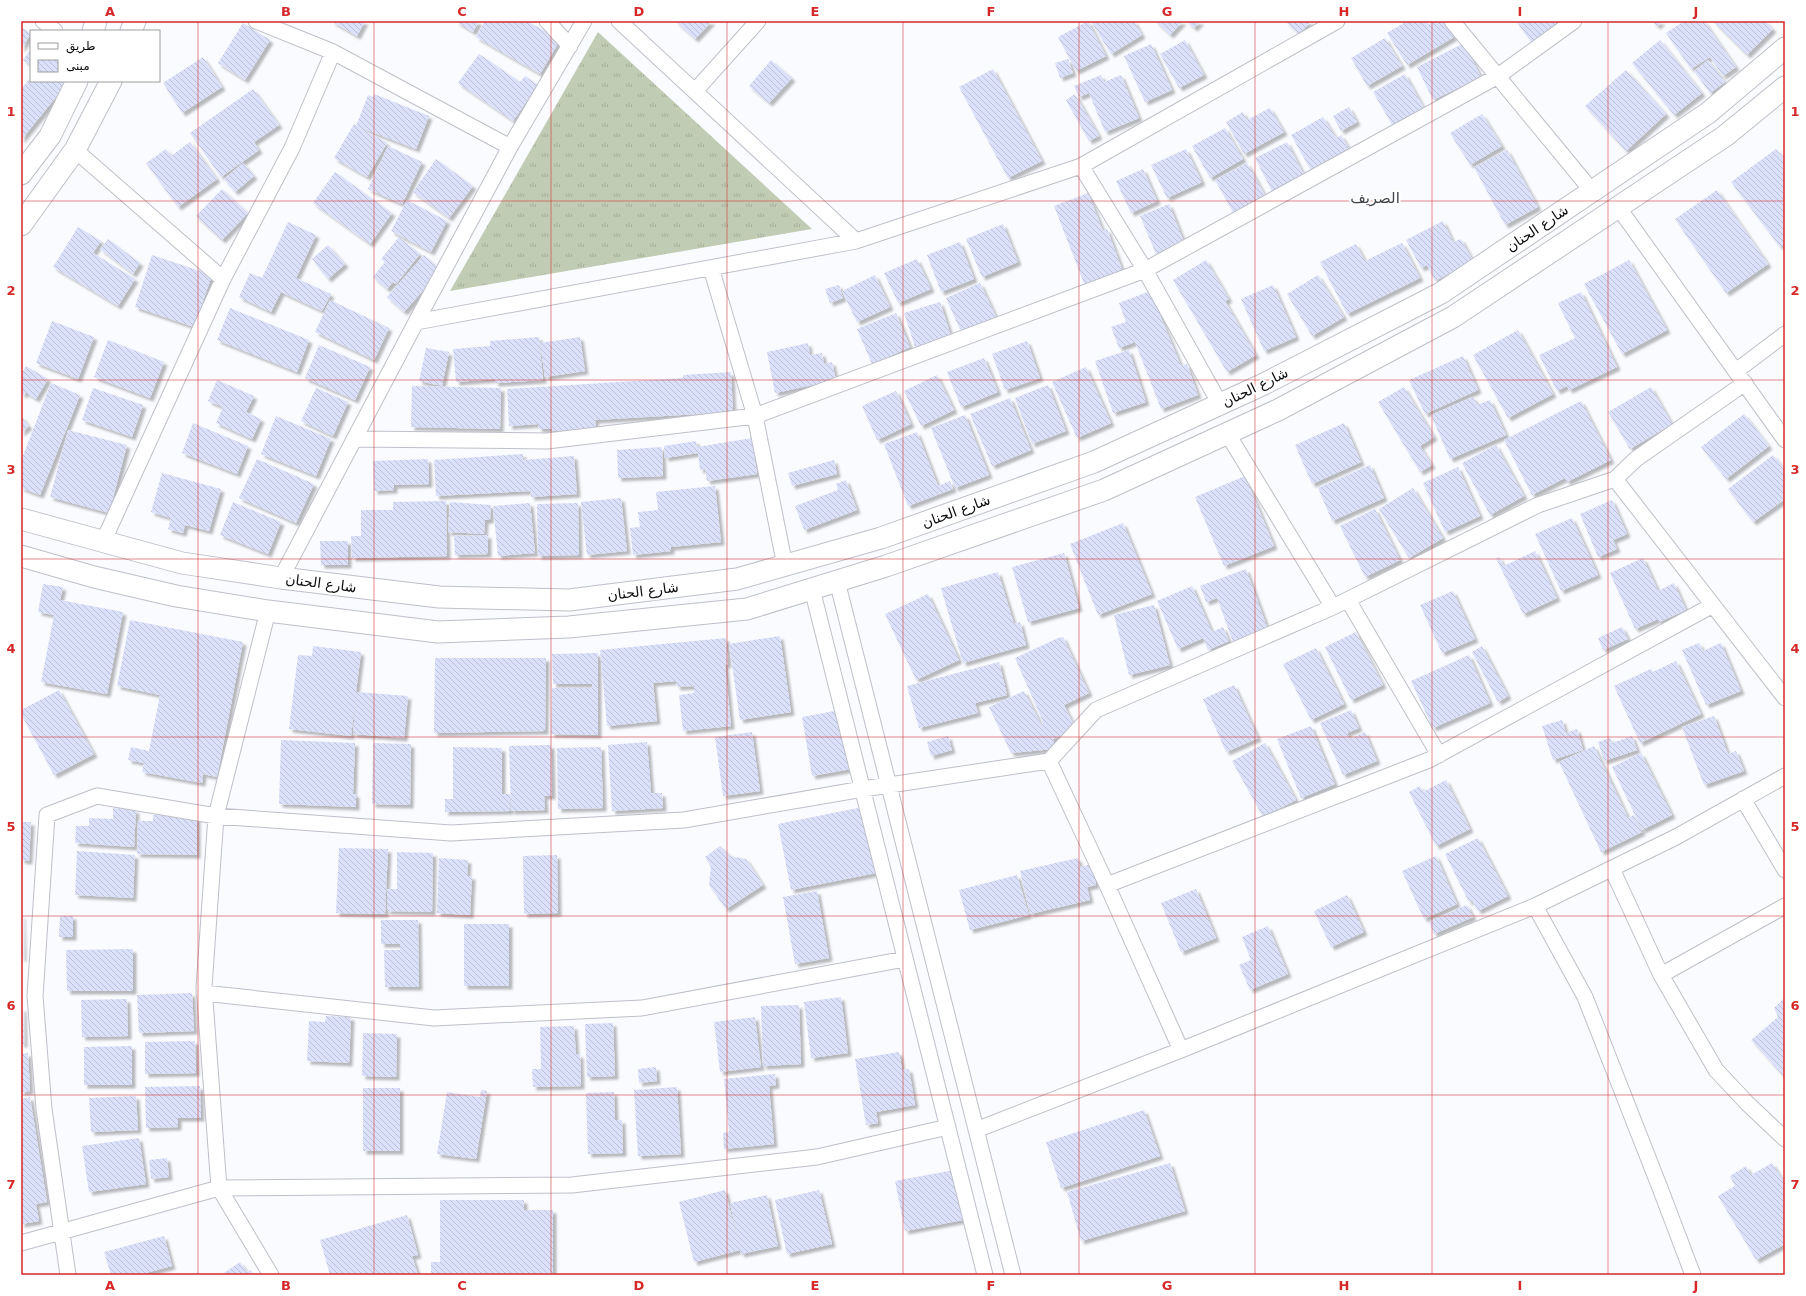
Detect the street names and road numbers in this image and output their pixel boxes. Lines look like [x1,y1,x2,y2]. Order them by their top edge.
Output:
street label: شارع الحنان [1503,201,1572,255]
street label: شارع الحنان [1219,364,1291,411]
street label: شارع الحنان [920,491,993,532]
street label: شارع الحنان [284,571,357,596]
street label: شارع الحنان [607,579,680,604]

